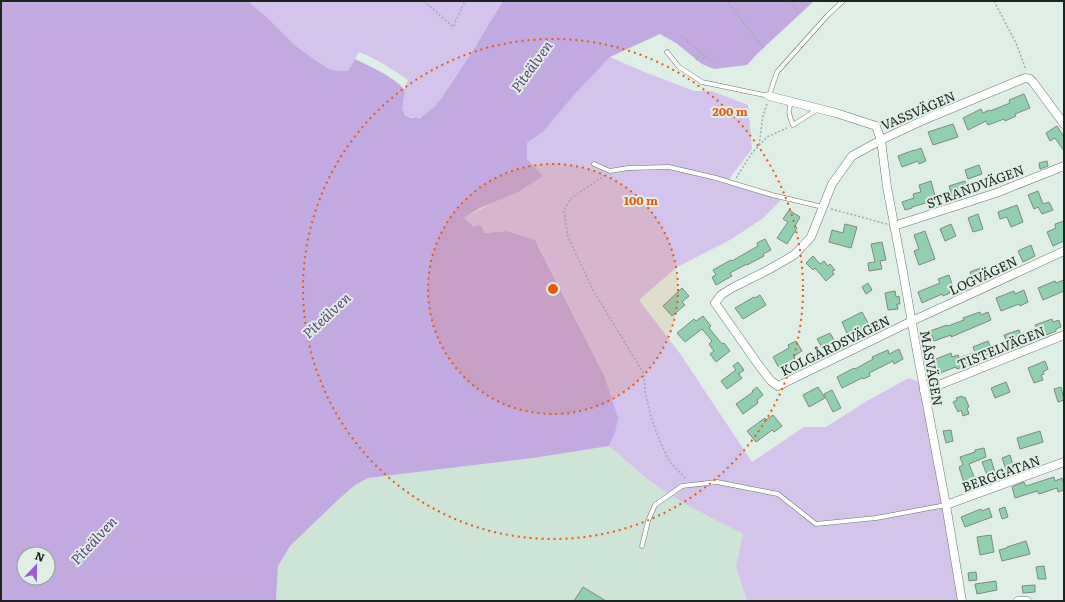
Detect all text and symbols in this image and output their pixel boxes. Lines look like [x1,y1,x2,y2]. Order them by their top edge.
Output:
water label: Piteälven [506,36,557,96]
street label: VASSVÄGEN [878,86,958,134]
text: 200 m [712,102,748,120]
street label: STRANDVÄGEN [924,159,1027,212]
text: 100 m [624,191,658,209]
street label: LOGVÄGEN [946,251,1020,299]
centre of rings [546,282,560,296]
water label: Piteälven [298,287,355,343]
street label: KOLGÅRDSVÄGEN [777,310,893,380]
street label: TISTELVÄGEN [954,321,1048,373]
street label: MÅSVÄGEN [916,329,948,407]
street label: BERGGATAN [959,450,1043,496]
water label: Piteälven [65,511,121,568]
north arrow [16,546,56,586]
text: N [33,547,47,565]

